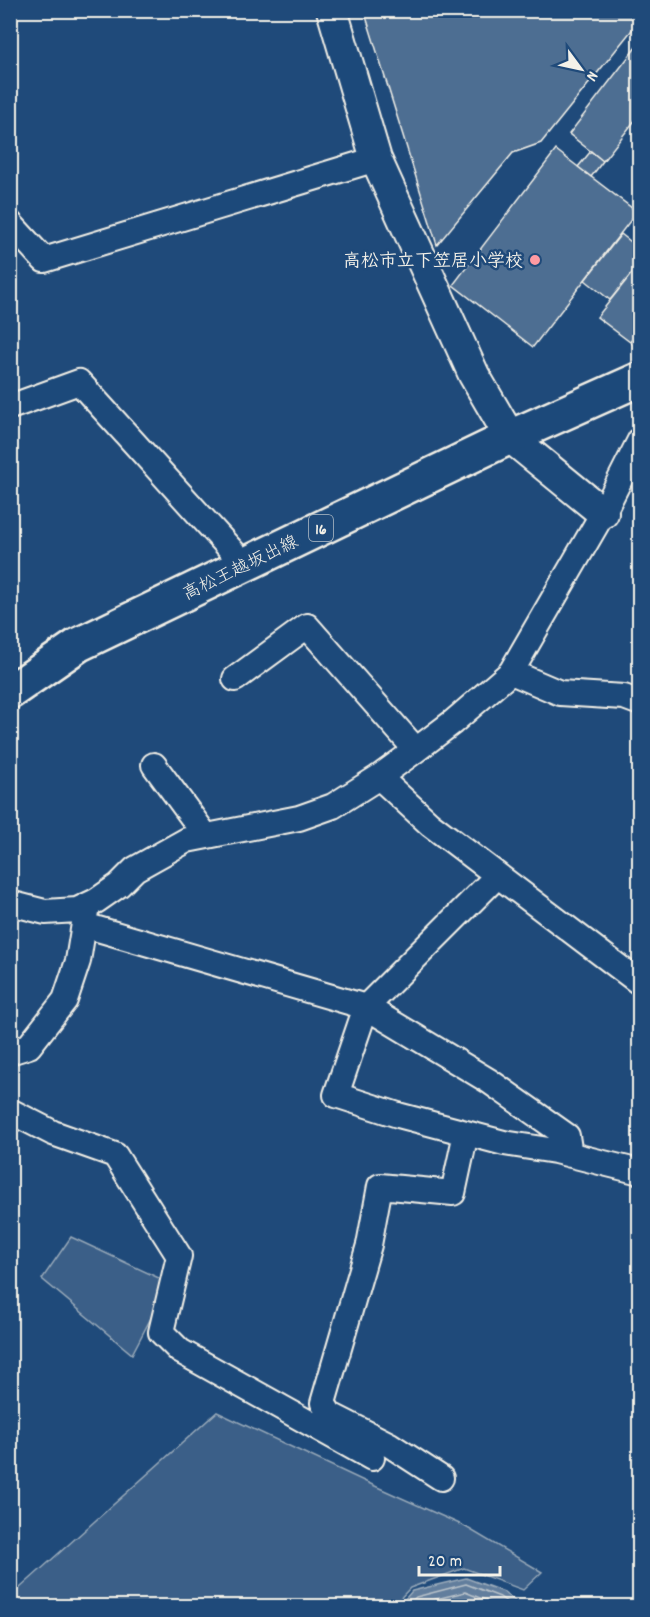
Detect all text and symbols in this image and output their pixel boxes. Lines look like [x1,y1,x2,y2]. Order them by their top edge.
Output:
north arrow [551,39,611,99]
text: N [580,66,603,85]
place label: 高松市立下笠居小学校 [343,250,523,275]
marker: 高松市立下笠居小学校 [528,253,542,267]
road number: 16 [309,515,333,541]
street label: 高松王越坂出線 [179,530,303,608]
scale bar [419,1539,500,1577]
text: 20 m [428,1550,462,1575]

